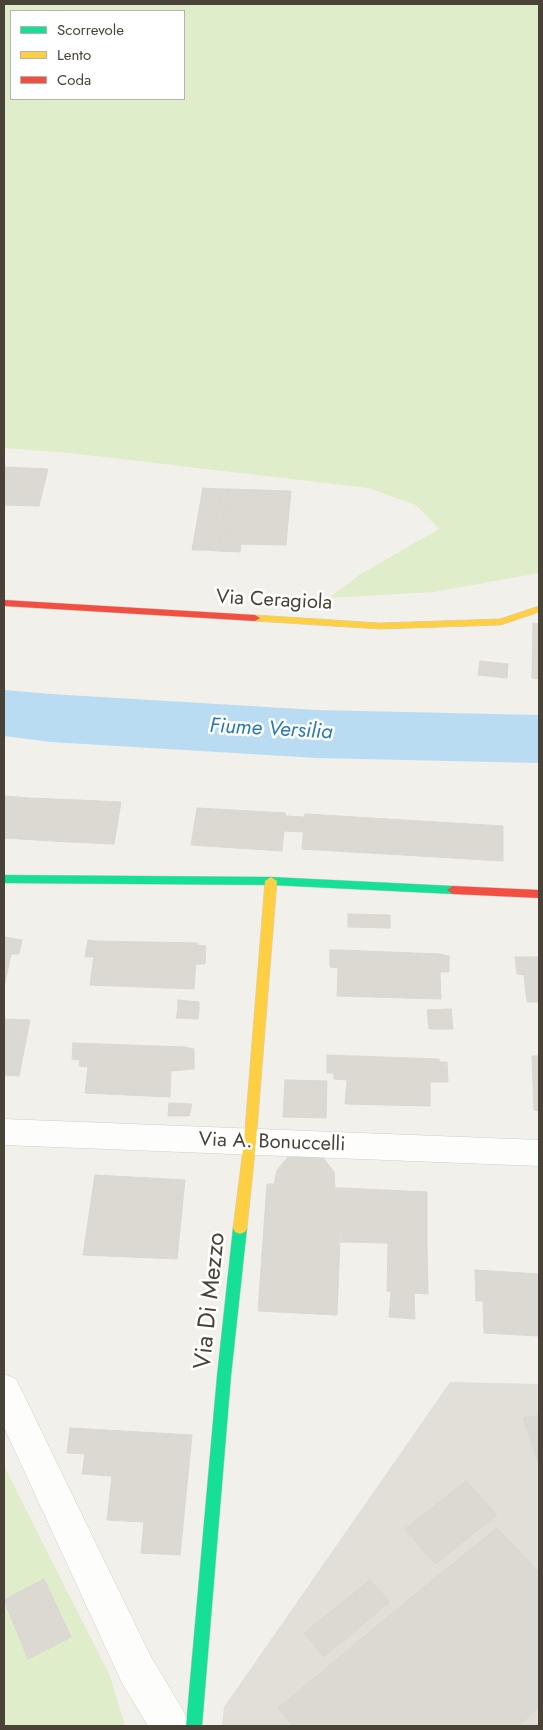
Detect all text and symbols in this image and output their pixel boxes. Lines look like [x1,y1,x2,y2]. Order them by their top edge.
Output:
legend [10,10,185,100]
text: Scorrevole [57,19,124,41]
text: Lento [57,44,91,66]
text: Coda [57,69,91,91]
street label: Via Ceragiola [215,586,333,616]
water label: Fiume Versilia [209,714,333,746]
street label: Via A. Bonuccelli [198,1128,346,1158]
street label: Via Di Mezzo [189,1231,233,1371]

